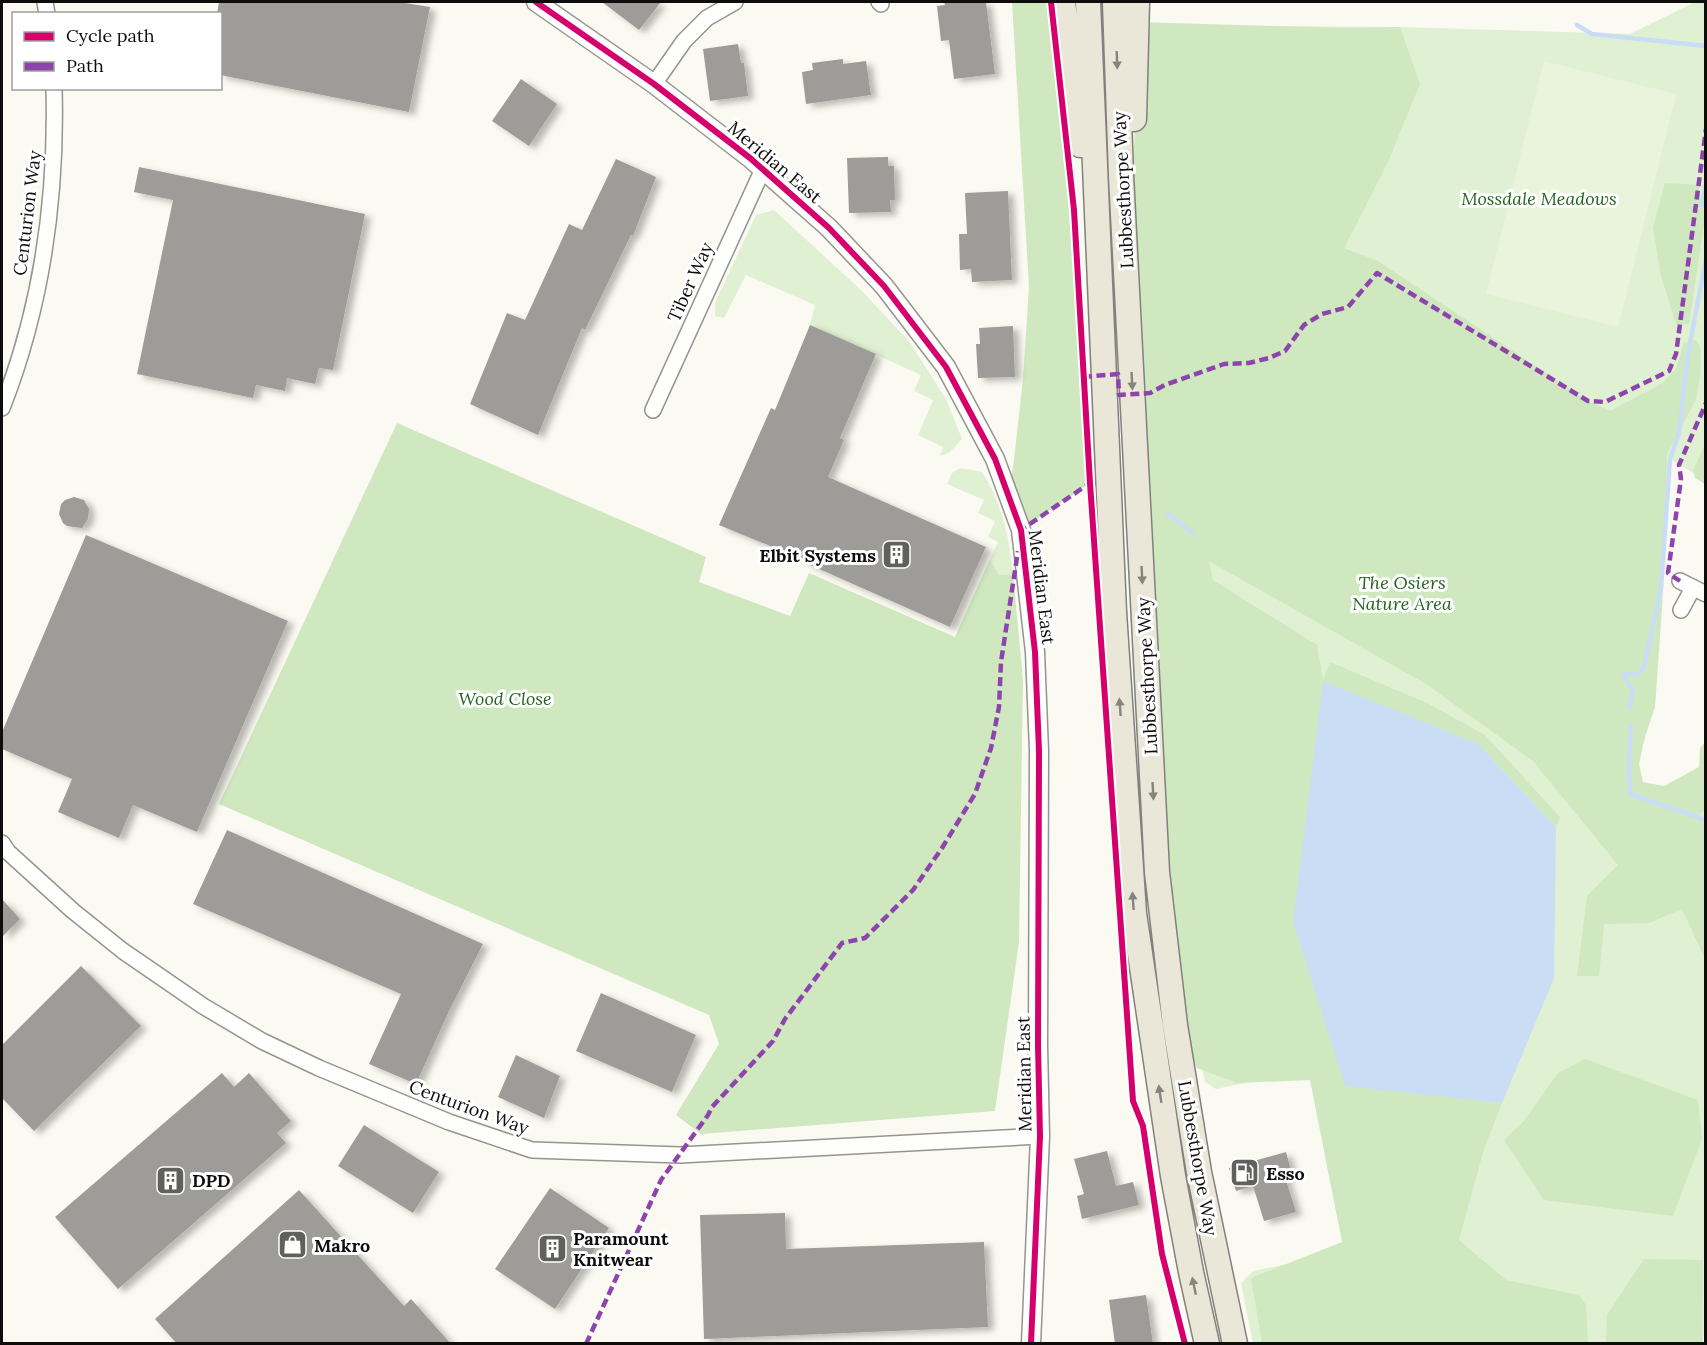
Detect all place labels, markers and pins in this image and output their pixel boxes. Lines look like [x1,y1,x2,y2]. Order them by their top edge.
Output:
building icon: Elbit Systems [881,539,913,571]
place label: Elbit Systems [759,544,876,567]
fuel station icon: Esso [1229,1157,1261,1189]
place label: Esso [1266,1162,1305,1185]
building icon: DPD [155,1164,187,1196]
place label: DPD [192,1169,231,1192]
place label: Paramount Knitwear [573,1227,669,1271]
shop icon: Makro [277,1229,309,1261]
building icon: Paramount Knitwear [536,1232,568,1264]
place label: Makro [314,1234,370,1257]

